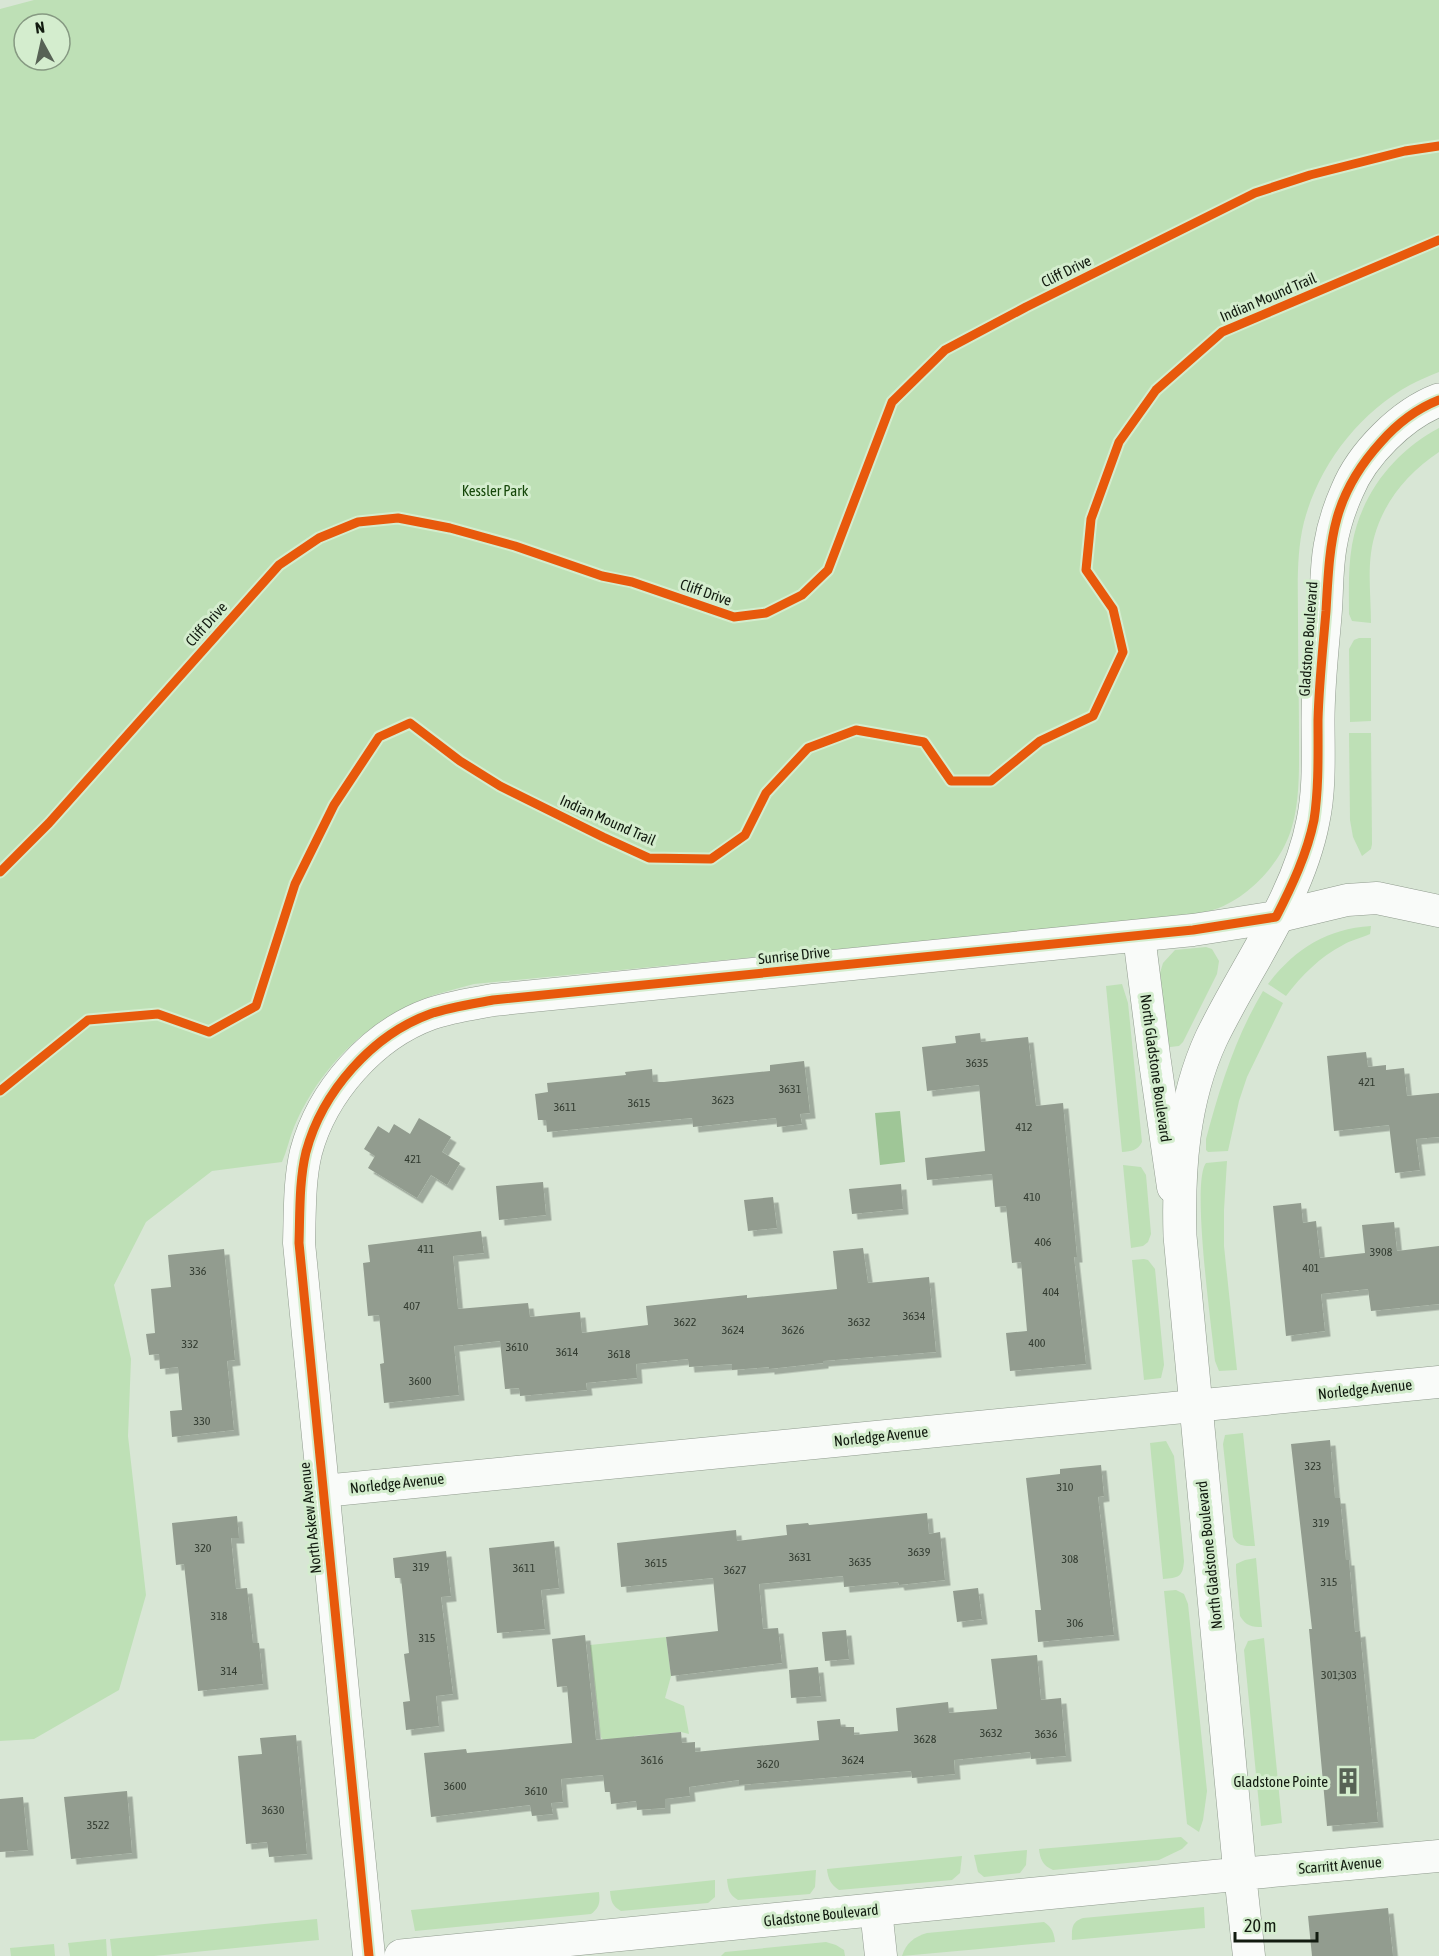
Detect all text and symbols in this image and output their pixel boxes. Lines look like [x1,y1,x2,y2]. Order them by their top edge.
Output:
north arrow [12,12,72,72]
text: N [34,18,46,37]
street label: Cliff Drive [1038,252,1094,290]
street label: Indian Mound Trail [1217,269,1319,325]
park label: Kessler Park [462,482,529,499]
street label: Cliff Drive [678,575,734,609]
street label: Gladstone Boulevard [1296,581,1320,697]
street label: Cliff Drive [182,598,230,650]
street label: Indian Mound Trail [558,791,659,849]
street label: Sunrise Drive [757,943,831,967]
street label: North Gladstone Boulevard [1137,993,1175,1143]
house number: 3635 [966,1056,988,1070]
house number: 421 [1359,1075,1376,1089]
house number: 3631 [779,1082,802,1096]
house number: 3623 [712,1093,734,1107]
house number: 3615 [628,1096,650,1110]
house number: 3611 [554,1100,577,1114]
house number: 412 [1016,1120,1032,1134]
house number: 421 [405,1152,422,1166]
house number: 410 [1024,1190,1041,1204]
house number: 406 [1035,1235,1052,1249]
house number: 411 [418,1242,435,1256]
house number: 3908 [1370,1245,1393,1259]
house number: 401 [1303,1261,1320,1275]
house number: 336 [190,1264,207,1278]
house number: 404 [1043,1285,1060,1299]
house number: 407 [404,1299,421,1313]
house number: 3634 [903,1309,926,1323]
house number: 3622 [674,1315,696,1329]
house number: 3632 [848,1315,870,1329]
house number: 3624 [722,1323,745,1337]
house number: 3626 [782,1323,805,1337]
house number: 400 [1029,1336,1046,1350]
house number: 332 [182,1337,198,1351]
house number: 3610 [506,1340,529,1354]
house number: 3614 [556,1345,579,1359]
house number: 3618 [608,1347,631,1361]
house number: 3600 [409,1374,432,1388]
street label: Norledge Avenue [1317,1376,1413,1402]
house number: 330 [194,1414,211,1428]
street label: Norledge Avenue [833,1423,929,1449]
house number: 323 [1305,1459,1321,1473]
street label: North Askew Avenue [296,1461,324,1575]
street label: Norledge Avenue [349,1470,445,1496]
house number: 310 [1057,1480,1074,1494]
street label: North Gladstone Boulevard [1193,1480,1225,1630]
house number: 319 [1313,1516,1330,1530]
house number: 320 [195,1541,212,1555]
house number: 3639 [908,1545,931,1559]
house number: 3631 [789,1550,812,1564]
house number: 308 [1062,1552,1079,1566]
house number: 3635 [849,1555,871,1569]
house number: 3615 [645,1556,667,1570]
house number: 319 [413,1560,430,1574]
house number: 3611 [513,1561,536,1575]
house number: 3627 [724,1563,747,1577]
house number: 315 [1321,1575,1337,1589]
house number: 318 [211,1609,228,1623]
house number: 306 [1067,1616,1084,1630]
house number: 315 [419,1631,435,1645]
house number: 314 [221,1664,238,1678]
house number: 301;303 [1321,1668,1357,1682]
house number: 3632 [980,1726,1002,1740]
house number: 3636 [1035,1727,1058,1741]
house number: 3628 [914,1732,937,1746]
house number: 3616 [641,1753,664,1767]
house number: 3624 [842,1753,865,1767]
house number: 3620 [757,1757,780,1771]
building icon: Gladstone Pointe [1333,1766,1363,1796]
place label: Gladstone Pointe [1233,1773,1328,1790]
house number: 3600 [444,1779,467,1793]
house number: 3610 [525,1784,548,1798]
house number: 3630 [262,1803,285,1817]
house number: 3522 [87,1818,109,1832]
street label: Scarritt Avenue [1298,1853,1382,1877]
street label: Gladstone Boulevard [763,1901,879,1929]
scale bar [1235,1905,1318,1943]
text: 20 m [1244,1915,1276,1936]

